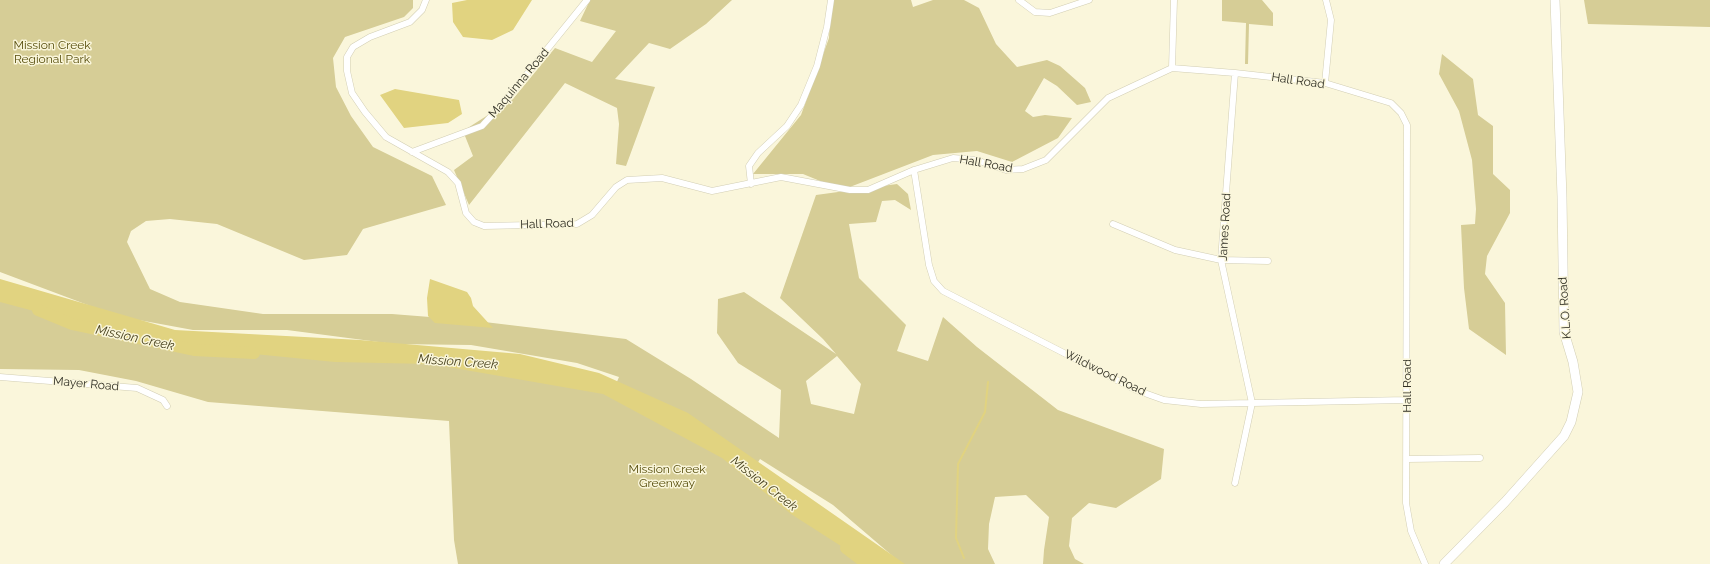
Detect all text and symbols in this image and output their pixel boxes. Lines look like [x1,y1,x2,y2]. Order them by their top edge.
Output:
park label: Mission Creek Regional Park [13,38,91,66]
street label: Maquinna Road [486,45,552,121]
street label: Hall Road [1270,70,1326,92]
street label: Hall Road [958,152,1014,176]
street label: James Road [1216,193,1234,261]
street label: Hall Road [520,216,574,232]
street label: K.L.O. Road [1556,277,1574,339]
water label: Mission Creek [94,322,176,354]
street label: Wildwood Road [1062,347,1148,399]
water label: Mission Creek [417,351,499,373]
street label: Hall Road [1400,359,1414,413]
street label: Mayer Road [52,374,120,394]
water label: Mission Creek [728,453,800,515]
park label: Mission Creek Greenway [628,462,706,490]

